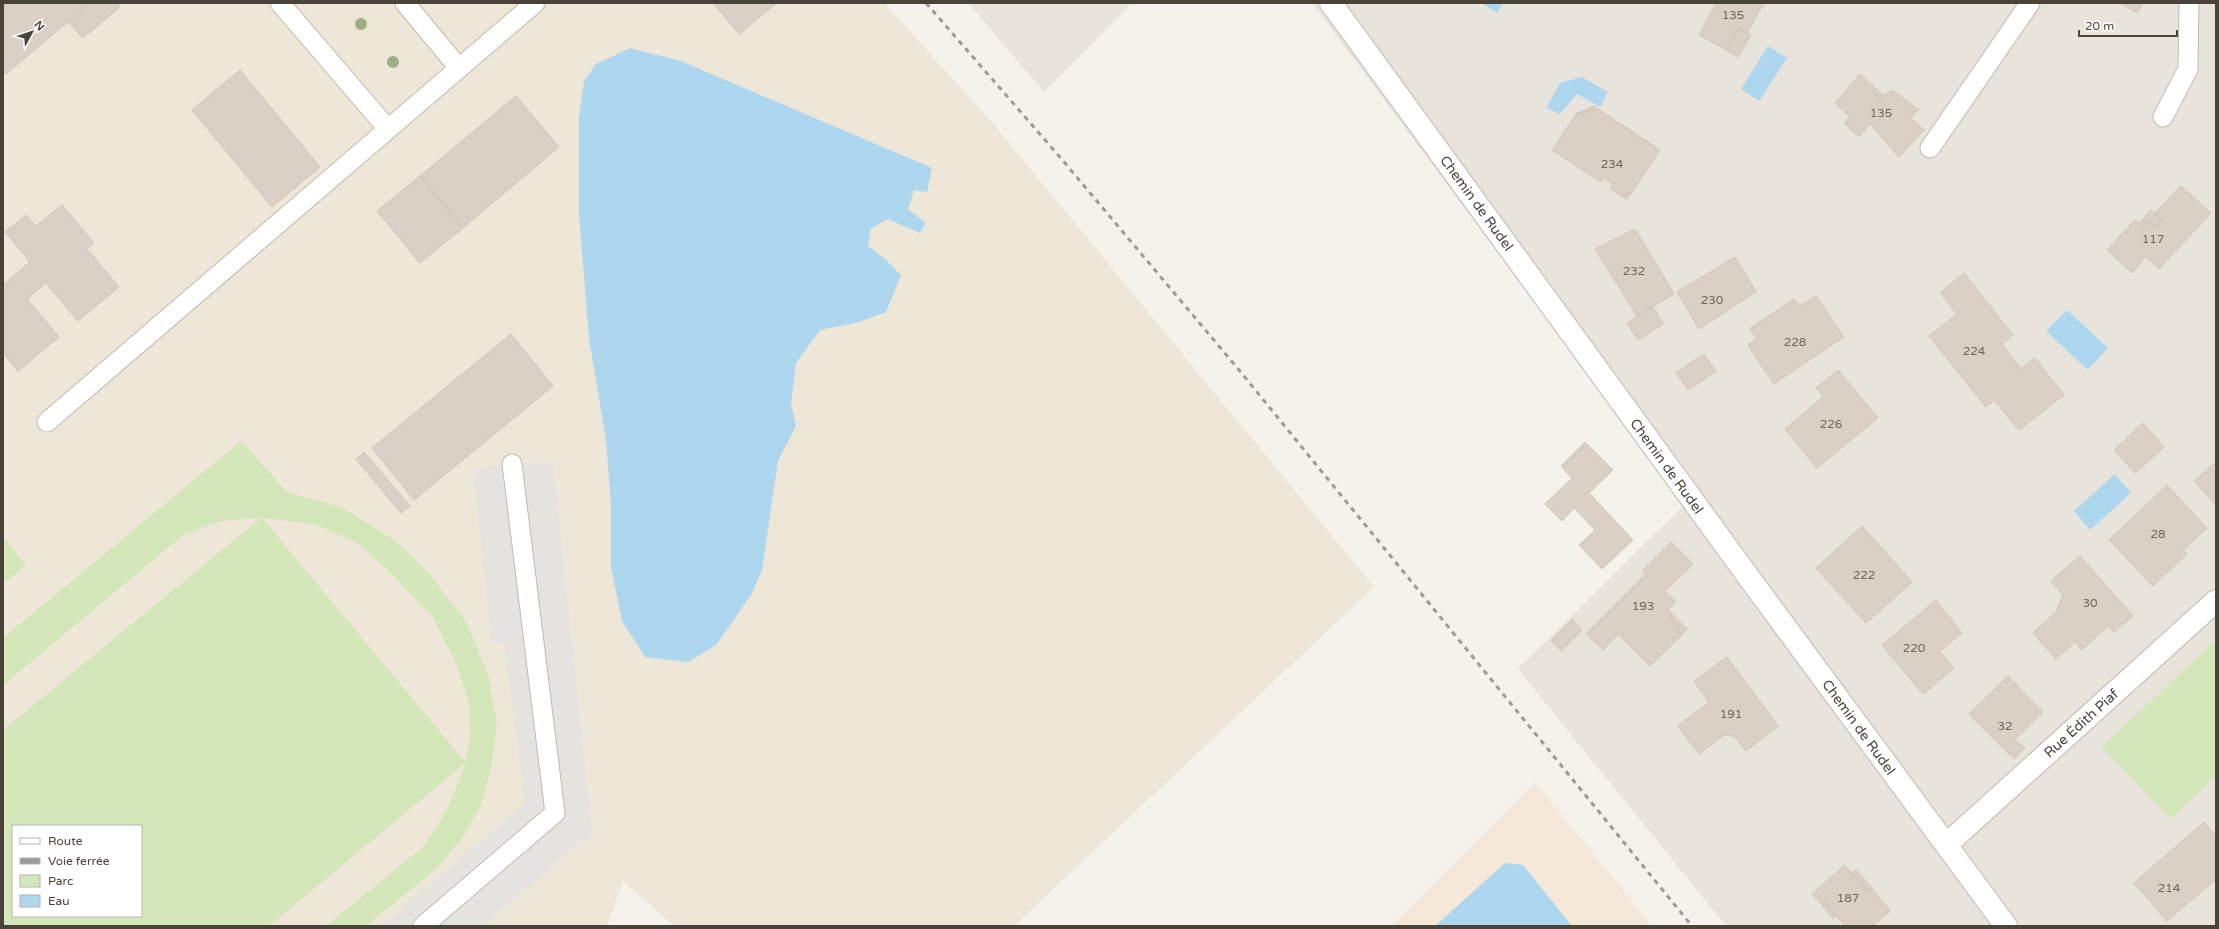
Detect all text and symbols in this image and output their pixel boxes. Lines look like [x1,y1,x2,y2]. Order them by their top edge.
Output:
house number: 135 [1722,8,1744,22]
north arrow [12,12,52,52]
scale bar [2079,12,2177,38]
text: N [31,18,47,33]
text: 20 m [2085,19,2114,33]
house number: 135 [1870,106,1892,120]
street label: Chemin de Rudel [1436,152,1517,254]
house number: 234 [1601,157,1624,171]
house number: 117 [2142,232,2164,246]
house number: 232 [1623,264,1645,278]
house number: 230 [1701,293,1724,307]
house number: 228 [1784,335,1806,349]
house number: 224 [1963,344,1986,358]
street label: Chemin de Rudel [1626,415,1707,517]
house number: 226 [1820,417,1842,431]
house number: 28 [2150,527,2166,541]
house number: 222 [1853,568,1875,582]
house number: 30 [2082,596,2098,610]
house number: 193 [1632,599,1654,613]
house number: 220 [1903,641,1926,655]
street label: Chemin de Rudel [1818,676,1899,778]
street label: Rue Édith Piaf [2041,685,2123,761]
house number: 191 [1720,707,1742,721]
house number: 32 [1997,719,2013,733]
legend [12,825,142,917]
text: Route [48,834,83,848]
text: Voie ferrée [48,854,110,868]
text: Parc [48,874,73,888]
house number: 214 [2158,881,2181,895]
house number: 187 [1837,891,1859,905]
text: Eau [48,894,70,908]

